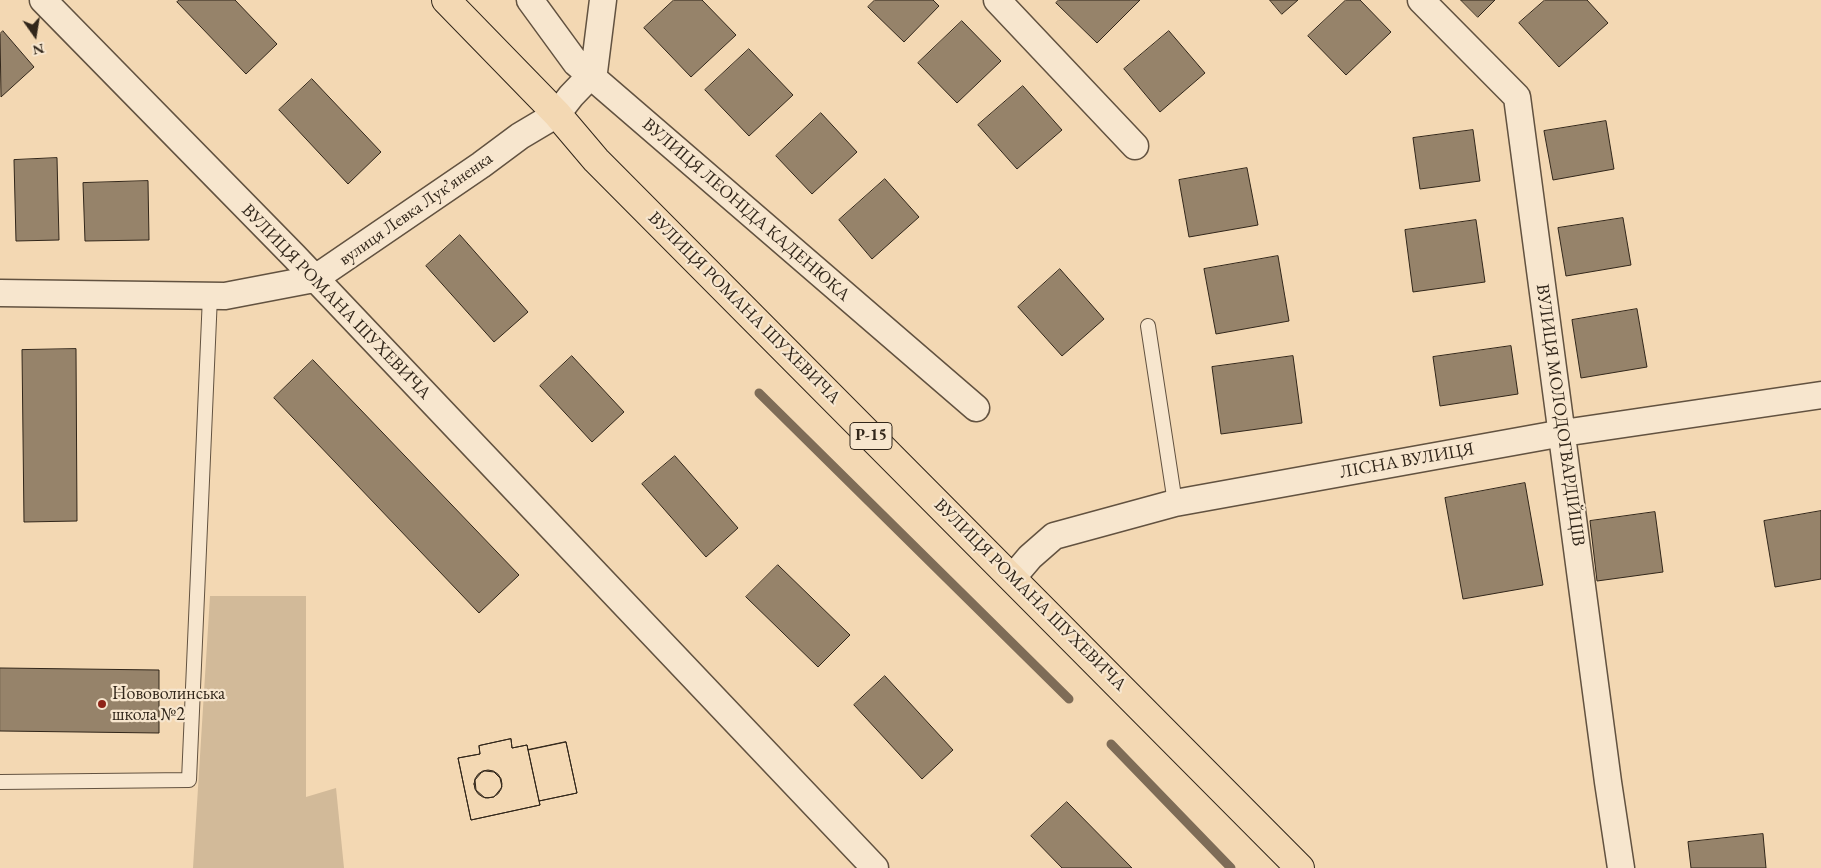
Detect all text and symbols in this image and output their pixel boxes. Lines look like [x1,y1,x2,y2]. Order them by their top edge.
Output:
north arrow [10,10,60,60]
text: N [31,40,46,60]
street label: ВУЛИЦЯ ЛЕОНІДА КАДЕНЮКА [638,114,854,306]
street label: вулиця Левка Лукʼяненка [335,148,497,270]
street label: ВУЛИЦЯ РОМАНА ШУХЕВИЧА [237,200,435,404]
street label: ВУЛИЦЯ РОМАНА ШУХЕВИЧА [643,207,845,409]
street label: ВУЛИЦЯ МОЛОДОГВАРДІЙЦІВ [1531,283,1589,547]
road number: Р-15 [850,422,892,450]
street label: ЛІСНА ВУЛИЦЯ [1338,439,1476,483]
street label: ВУЛИЦЯ РОМАНА ШУХЕВИЧА [929,494,1131,696]
place label: Нововолинська школа №2 [112,683,225,726]
marker: Нововолинська школа №2 [96,698,108,710]

